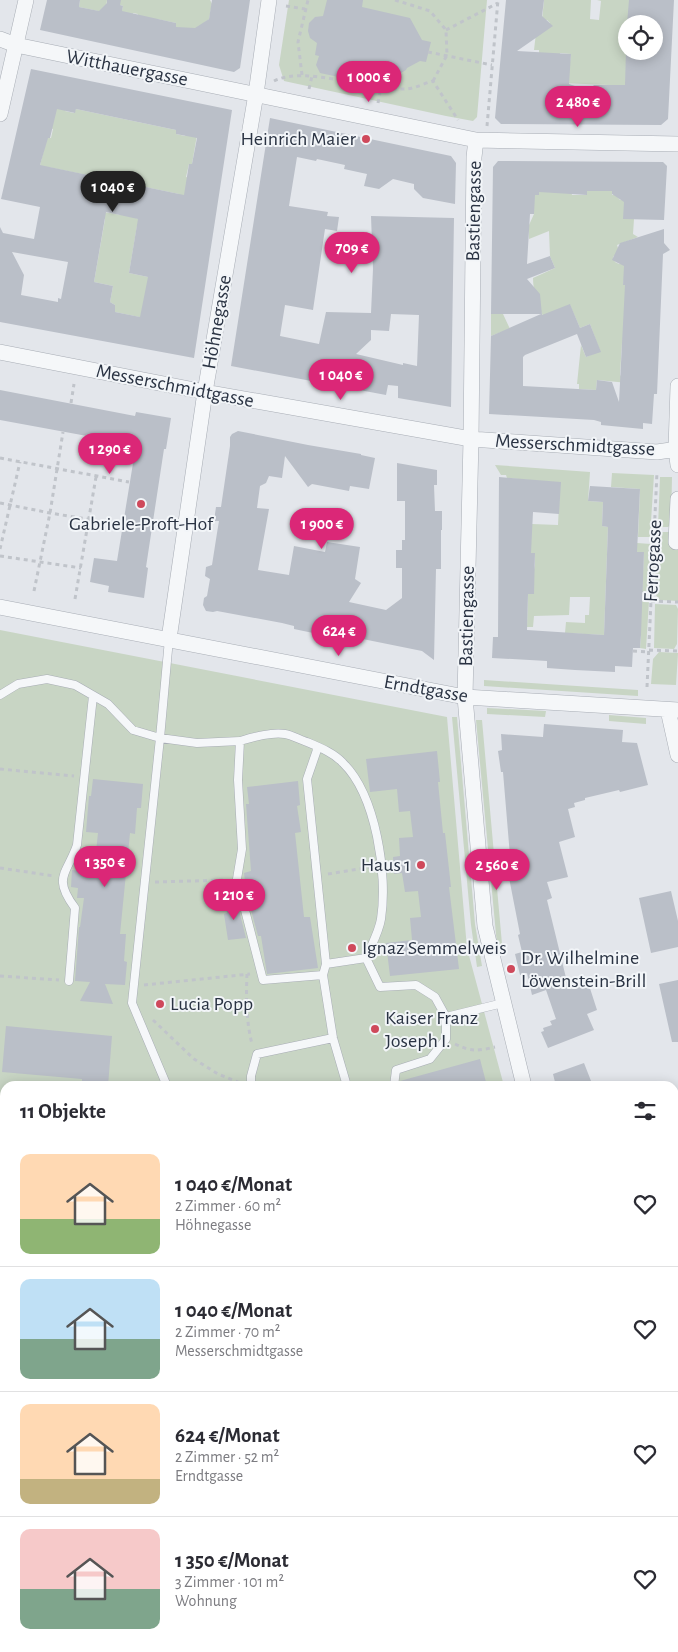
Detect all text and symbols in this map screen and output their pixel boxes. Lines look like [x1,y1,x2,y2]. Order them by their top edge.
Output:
map controls [618,15,663,60]
button: locate [618,15,663,60]
street label: Witthauergasse [64,46,190,90]
pin: 1 000 € [323,61,415,103]
text: 1 000 € [347,69,391,85]
pin: 2 480 € [532,86,624,128]
text: 2 480 € [556,94,600,110]
place label: Heinrich Maier [241,129,357,149]
marker: Heinrich Maier [360,133,372,145]
street label: Bastiengasse [463,160,485,262]
pin: 1 040 € [67,170,159,213]
text: 1 040 € [92,179,134,195]
pin: 709 € [317,232,387,274]
text: 709 € [336,240,368,256]
street label: Höhnegasse [199,273,235,371]
pin: 1 040 € [295,358,387,401]
street label: Messerschmidtgasse [94,361,256,411]
text: 1 040 € [320,367,362,383]
street label: Messerschmidtgasse [494,431,656,459]
pin: 1 290 € [64,432,156,475]
text: 1 290 € [89,441,131,457]
marker: Gabriele-Proft-Hof [135,498,147,510]
pin: 1 900 € [276,508,368,550]
place label: Gabriele-Proft-Hof [69,514,214,534]
text: 1 900 € [301,516,343,532]
street label: Ferrogasse [641,519,665,603]
street label: Bastiengasse [456,565,478,667]
pin: 624 € [304,614,374,657]
text: 624 € [322,623,356,639]
street label: Erndtgasse [382,672,470,706]
pin: 1 350 € [59,846,151,888]
pin: 2 560 € [451,848,543,891]
text: 1 350 € [85,854,125,870]
place label: Haus 1 [361,855,411,875]
text: 2 560 € [476,857,518,873]
marker: Haus 1 [415,859,427,871]
pin: 1 210 € [188,878,280,921]
text: 1 210 € [214,887,254,903]
place label: Ignaz Semmelweis [362,938,507,958]
marker: Ignaz Semmelweis [346,942,358,954]
place label: Dr. Wilhelmine Löwenstein-Brill [521,948,646,991]
marker: Dr. Wilhelmine Löwenstein-Brill [505,963,517,975]
place label: Lucia Popp [170,994,253,1014]
marker: Lucia Popp [154,998,166,1010]
place label: Kaiser Franz Joseph I. [385,1008,478,1051]
marker: Kaiser Franz Joseph I. [369,1023,381,1035]
icon: filters [631,1097,659,1125]
text: 11 Objekte [20,1101,106,1122]
icon: home [60,1174,120,1234]
text: 1 040 €/Monat [175,1174,292,1195]
icon: heart [631,1190,659,1218]
text: 2 Zimmer · 60 m² [175,1198,281,1214]
text: Höhnegasse [175,1217,251,1233]
icon: home [60,1299,120,1359]
text: 1 040 €/Monat [175,1300,292,1321]
icon: heart [631,1315,659,1343]
text: 2 Zimmer · 70 m² [175,1324,280,1340]
text: Messerschmidtgasse [175,1343,303,1359]
icon: home [60,1424,120,1484]
text: 624 €/Monat [175,1425,280,1446]
icon: heart [631,1440,659,1468]
text: 2 Zimmer · 52 m² [175,1449,279,1465]
text: Erndtgasse [175,1468,243,1484]
icon: home [60,1549,120,1609]
text: 1 350 €/Monat [175,1550,289,1571]
icon: heart [631,1565,659,1593]
text: 3 Zimmer · 101 m² [175,1574,284,1590]
text: Wohnung [175,1593,237,1609]

